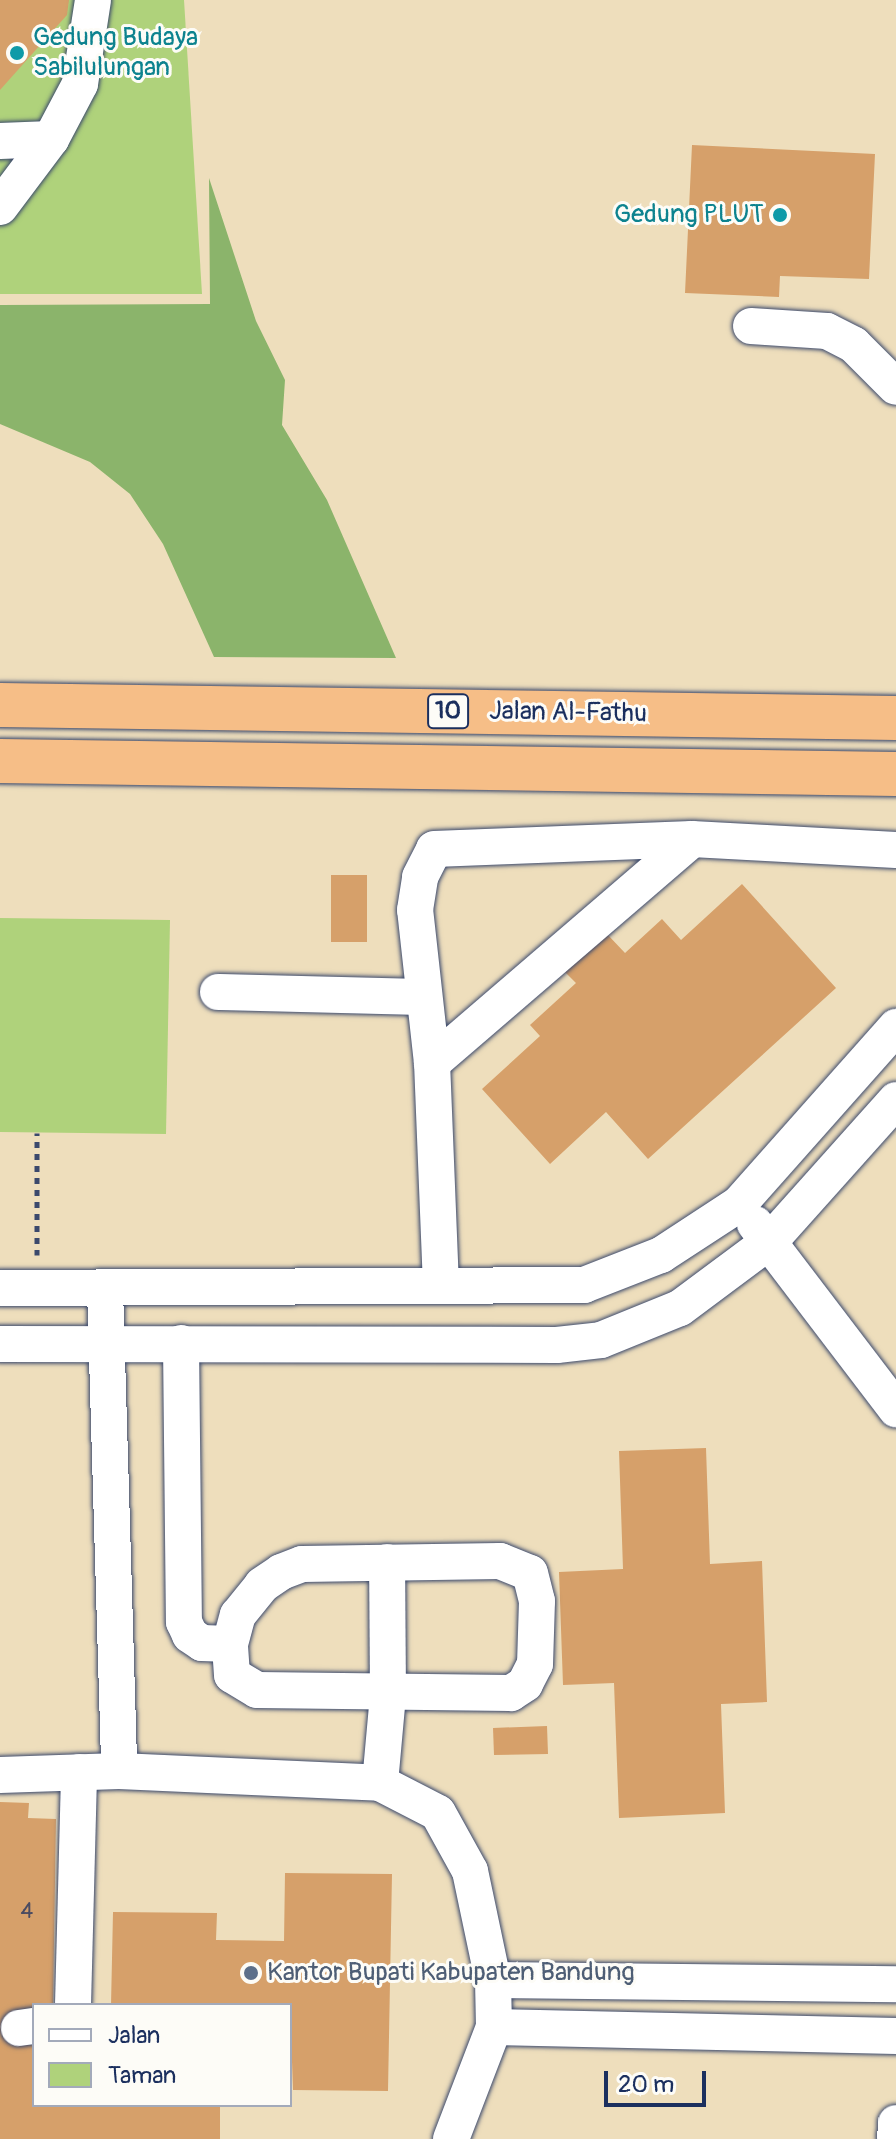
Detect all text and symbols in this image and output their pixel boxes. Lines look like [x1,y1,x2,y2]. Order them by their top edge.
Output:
place label: Gedung Budaya Sabilulungan [33,22,198,84]
marker: Gedung Budaya Sabilulungan [8,44,26,62]
place label: Gedung PLUT [614,199,764,231]
marker: Gedung PLUT [771,206,789,224]
road number: 10 [426,691,470,731]
street label: Jalan Al-Fathu [489,696,647,730]
house number: 4 [21,1899,33,1925]
place label: Kantor Bupati Kabupaten Bandung [267,1957,635,1989]
marker: Kantor Bupati Kabupaten Bandung [242,1964,260,1982]
legend [32,2003,292,2107]
text: Jalan [108,2021,160,2050]
scale bar [608,2055,710,2105]
text: Taman [108,2061,176,2090]
text: 20 m [618,2070,674,2099]

